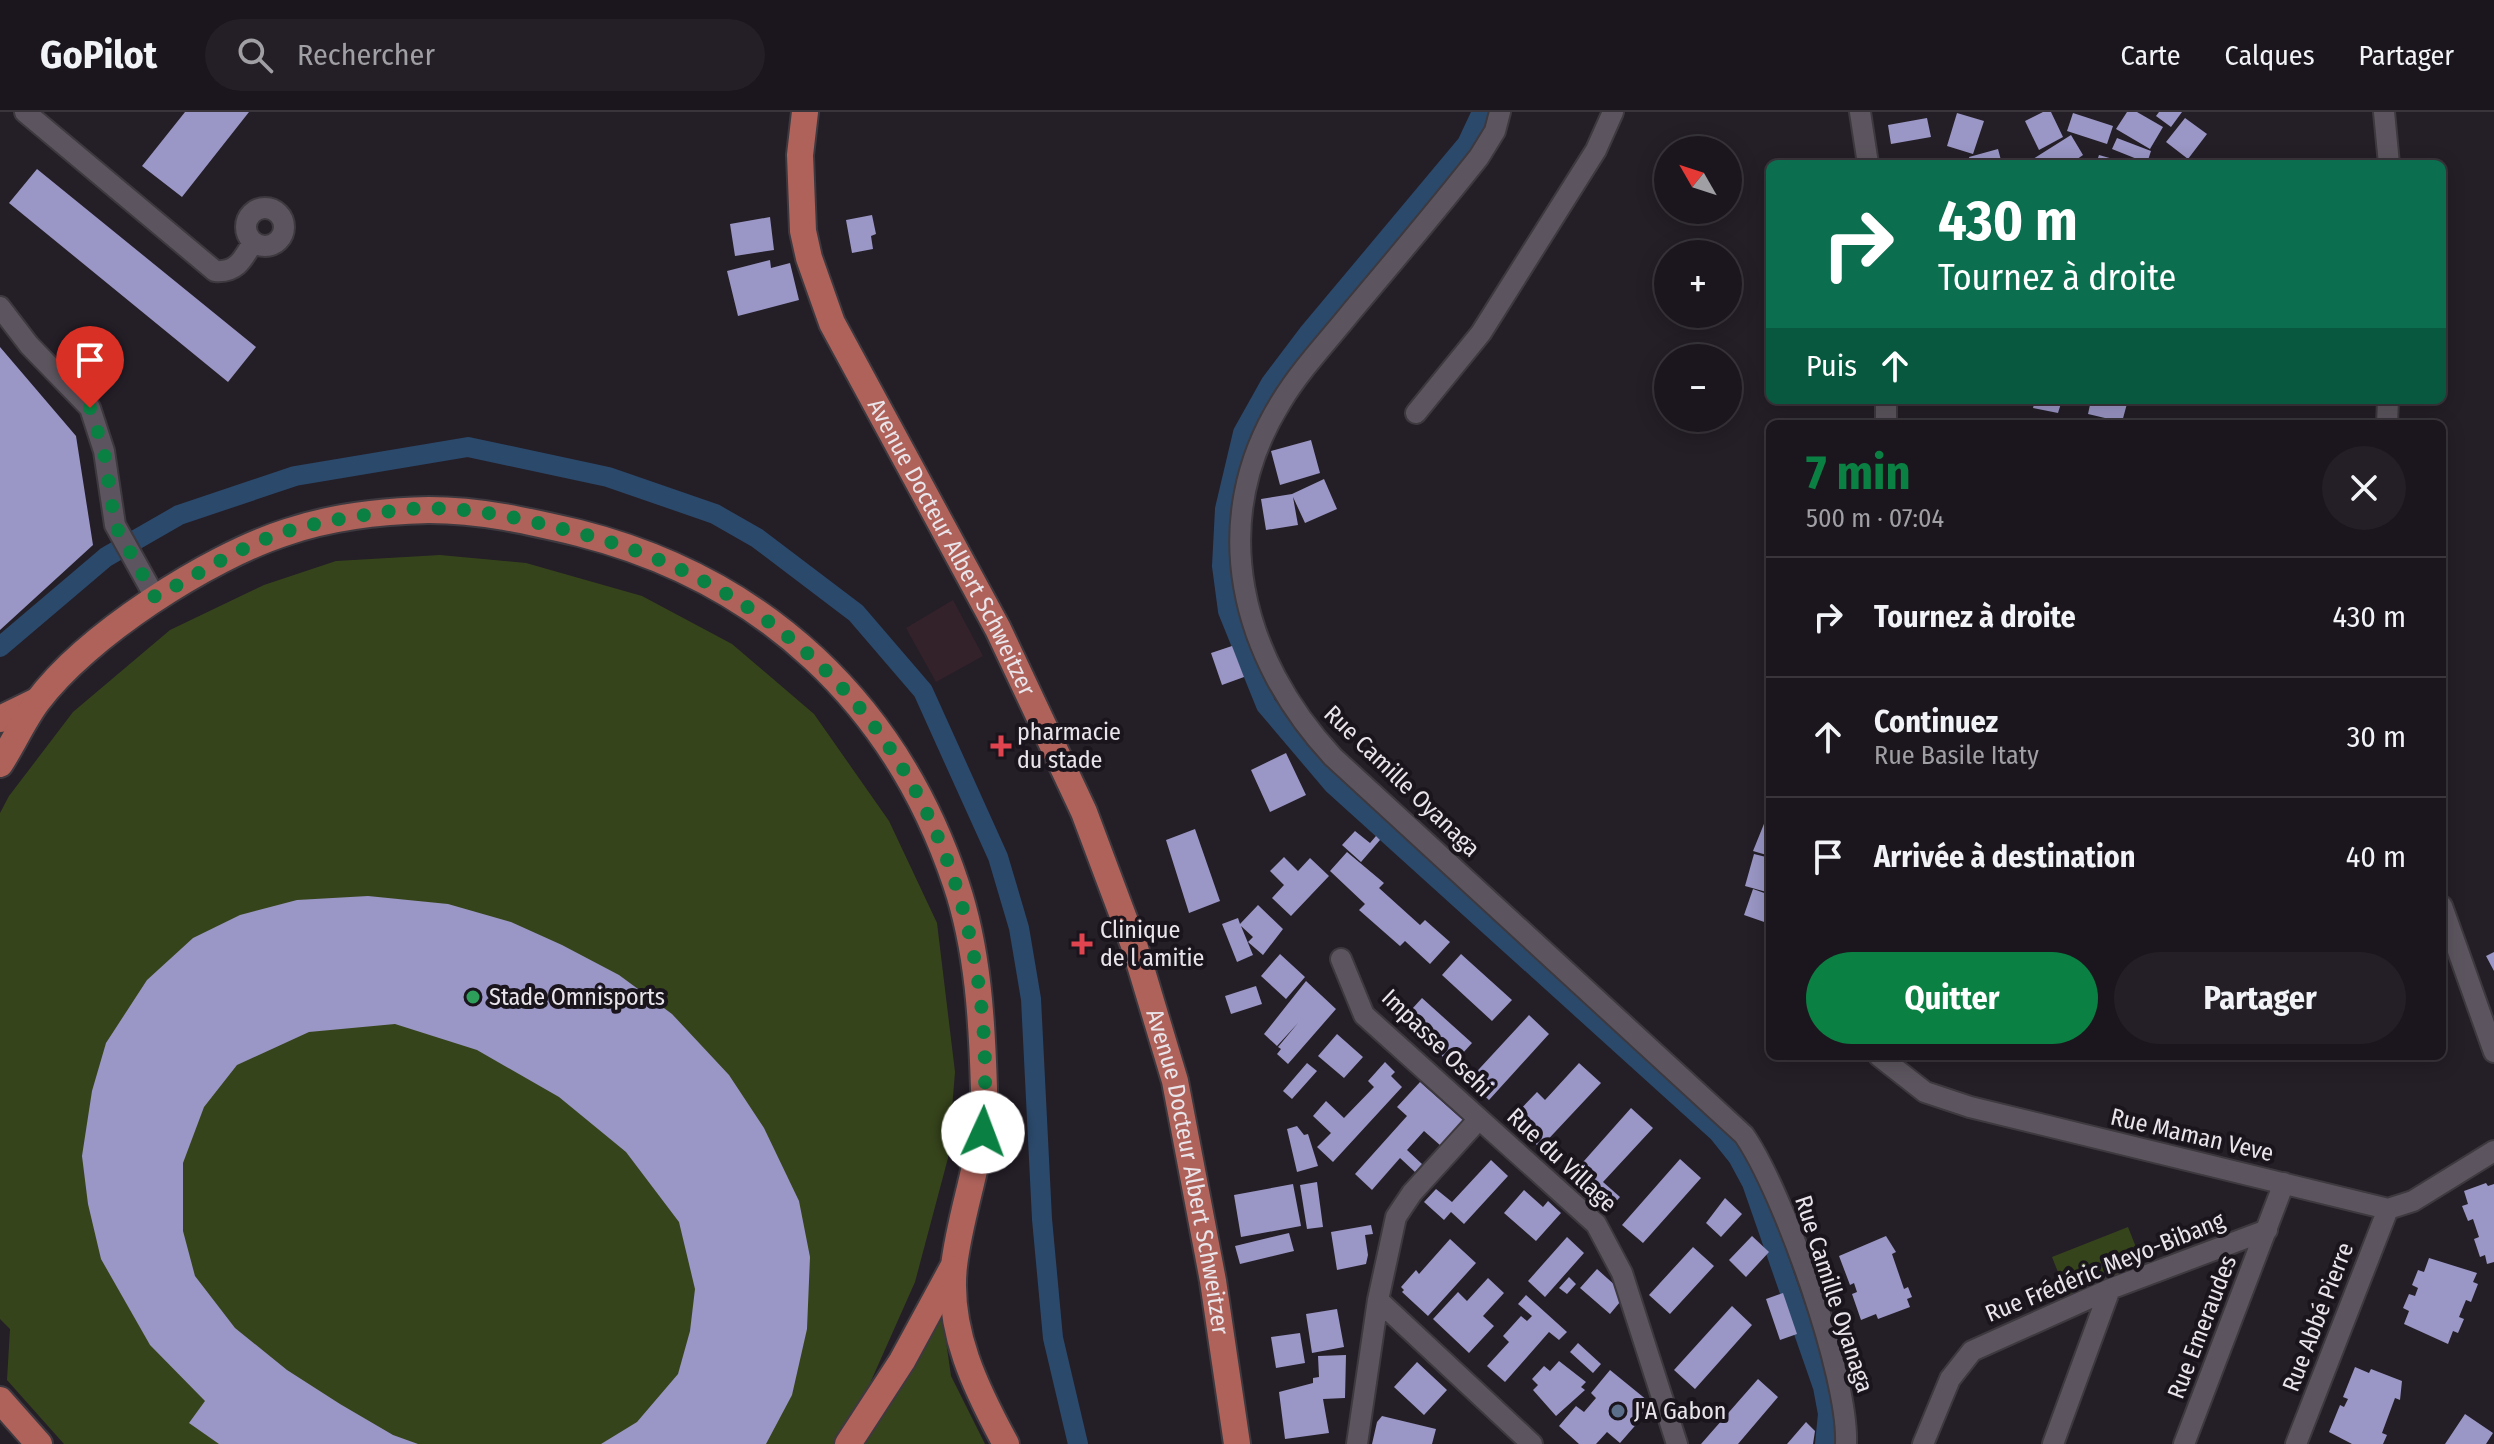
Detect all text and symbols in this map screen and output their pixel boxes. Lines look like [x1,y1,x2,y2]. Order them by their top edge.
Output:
search box [205,19,765,91]
text: GoPilot [40,32,157,78]
icon: search [233,33,277,77]
text: Rechercher [297,37,435,73]
text: Carte [2121,39,2181,72]
text: Calques [2225,39,2315,72]
text: Partager [2359,39,2454,72]
north arrow [1654,136,1742,224]
map controls [1654,136,1742,432]
text: 430 m [1938,188,2078,255]
icon: right [1806,192,1910,296]
button: + [1654,240,1742,328]
text: Tournez à droite [1938,256,2176,300]
pin [56,326,124,408]
icon: arrive [68,338,112,382]
button: − [1654,344,1742,432]
icon: ahead [1873,344,1917,388]
text: Puis [1806,348,1857,384]
street label: Avenue Docteur Albert Schweitzer [862,394,1042,701]
text: 7 min [1806,444,1911,502]
button: close [2322,446,2406,530]
text: 500 m · 07:04 [1806,503,1944,534]
icon: right [1806,595,1850,639]
text: Tournez à droite [1874,599,2076,635]
text: 430 m [2333,599,2406,635]
street label: Rue Camille Oyanaga [1318,700,1486,862]
text: Continuez [1874,704,1998,740]
icon: ahead [1806,715,1850,759]
place label: pharmacie du stade [1017,718,1121,774]
text: 30 m [2347,719,2406,755]
marker: pharmacie du stade [992,737,1010,755]
text: Rue Basile Itaty [1874,740,2039,771]
icon: arrive [1806,835,1850,879]
text: Arrivée à destination [1874,839,2135,875]
text: 40 m [2346,839,2406,875]
place label: Clinique de l amitie [1100,916,1204,972]
marker: Clinique de l amitie [1071,933,1093,955]
button: Quitter [1806,952,2098,1044]
button: Partager [2114,952,2406,1044]
place label: Stade Omnisports [489,983,665,1011]
street label: Impasse Osehi [1376,983,1498,1103]
marker: Stade Omnisports [464,988,482,1006]
street label: Avenue Docteur Albert Schweitzer [1140,1006,1235,1337]
position arrow [941,1090,1025,1174]
street label: Rue du Village [1502,1102,1622,1218]
street label: Rue Maman Veve [2108,1103,2276,1167]
street label: Rue Camille Oyanaga [1789,1192,1879,1396]
street label: Rue Frédéric Meyo-Bibang [1981,1206,2229,1328]
street label: Rue Abbé Pierre [2277,1239,2359,1395]
street label: Rue Emeraudes [2162,1251,2242,1403]
place label: J'A Gabon [1634,1397,1727,1425]
marker: J'A Gabon [1609,1402,1627,1420]

